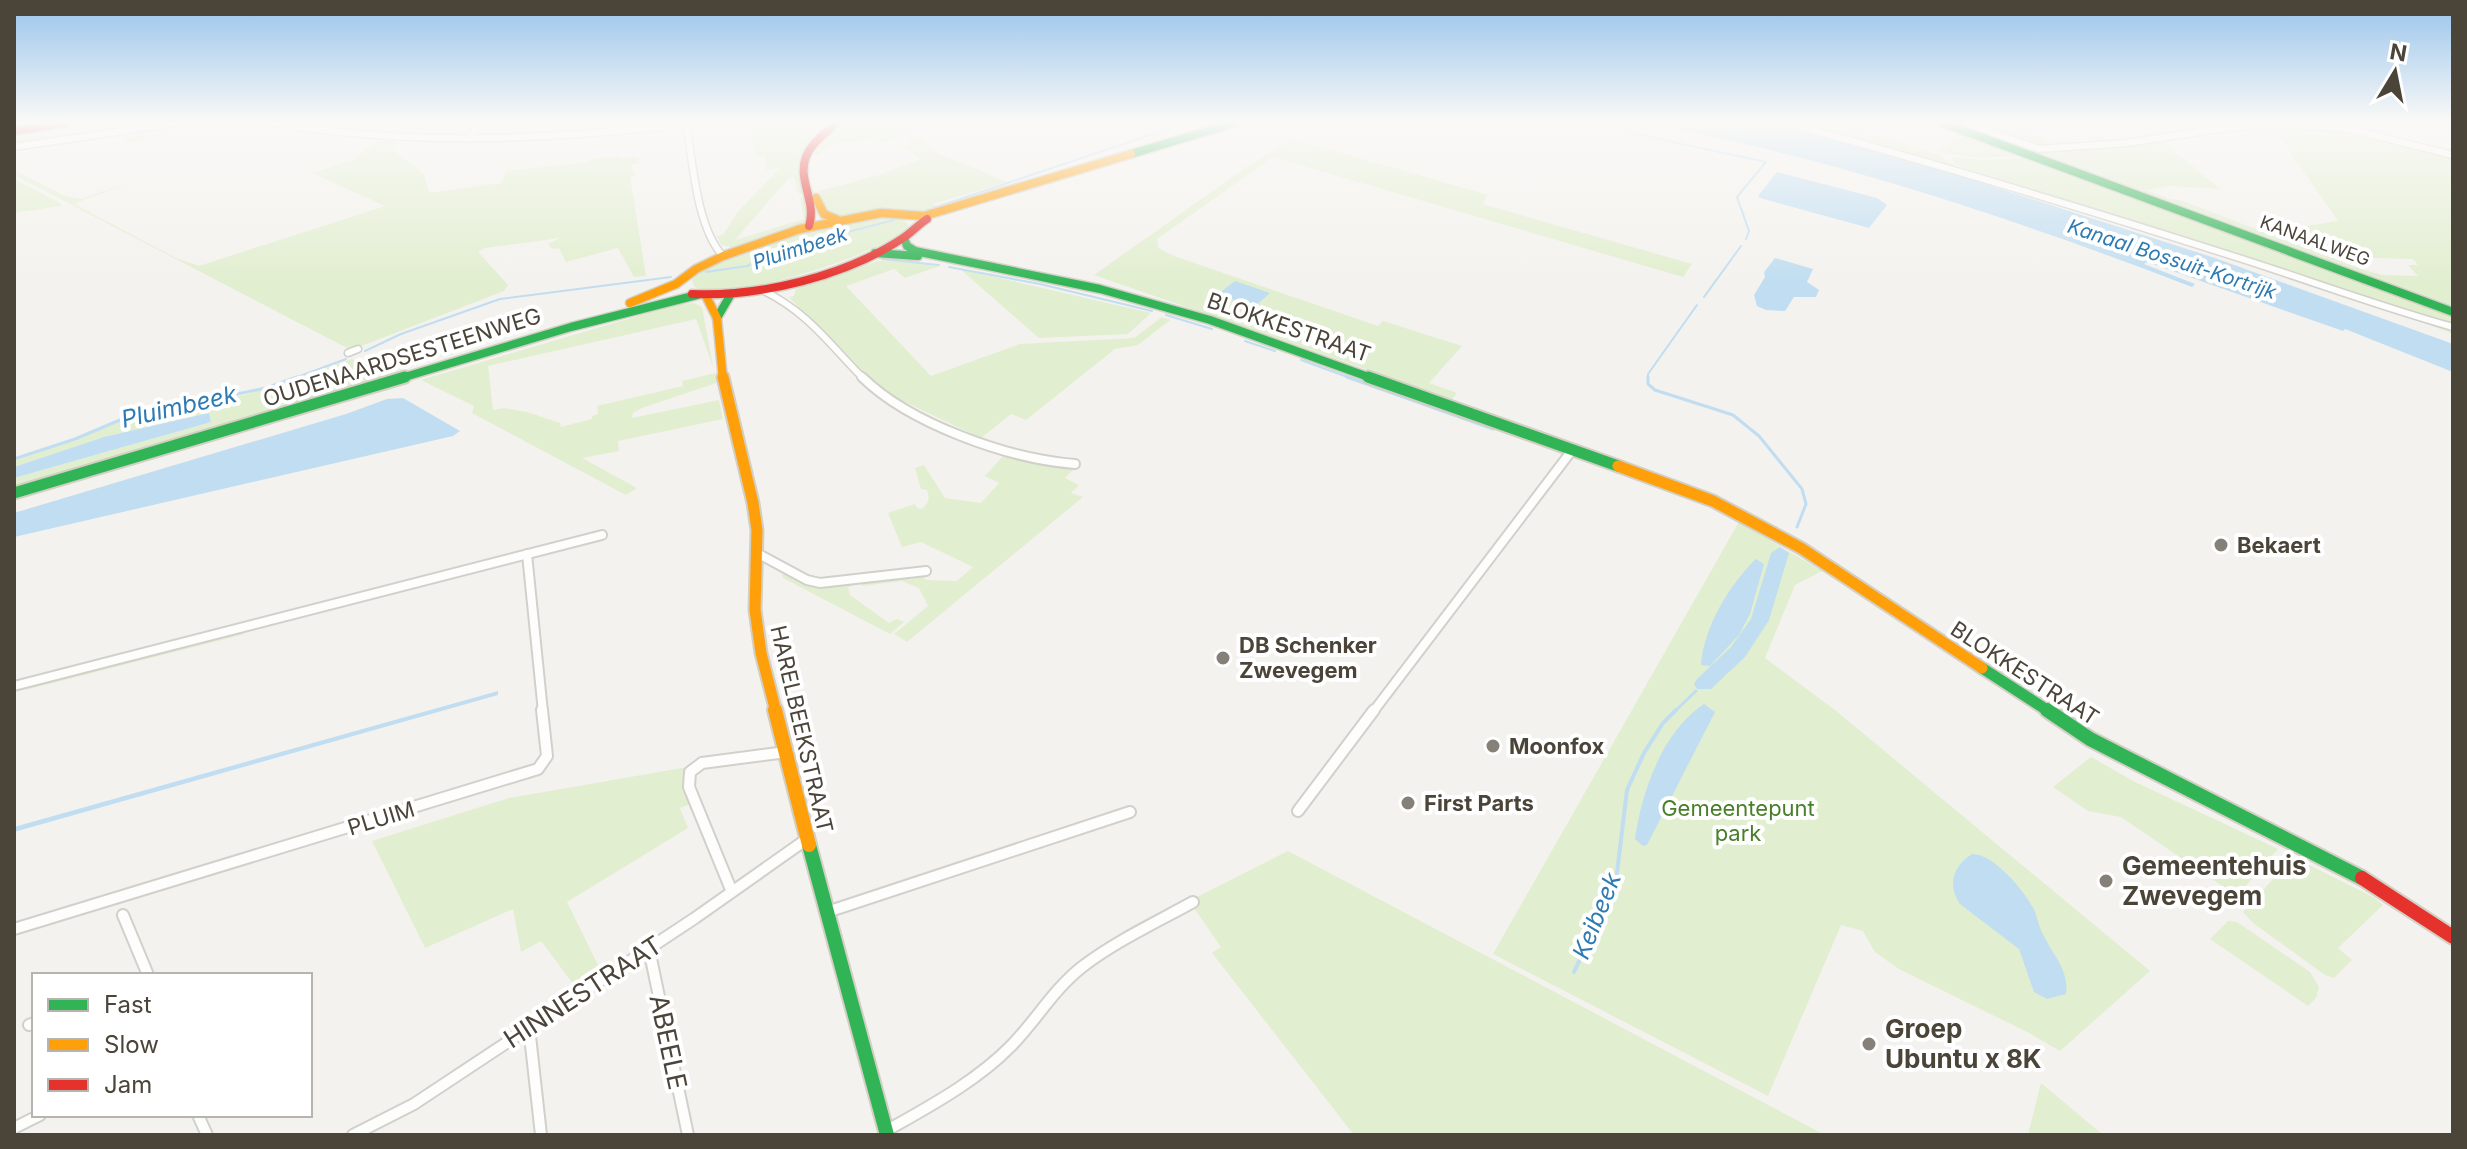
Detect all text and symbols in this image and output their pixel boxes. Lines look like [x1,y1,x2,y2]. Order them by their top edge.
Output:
north arrow [2355,32,2435,112]
text: N [2388,38,2409,67]
street label: KANAALWEG [2257,211,2373,270]
water label: Kanaal Bossuit-Kortrijk [2065,214,2280,304]
water label: Pluimbeek [750,221,851,275]
street label: BLOKKESTRAAT [1204,287,1374,367]
street label: OUDENAARDSESTEENWEG [260,302,544,412]
water label: Pluimbeek [118,379,240,434]
place label: Bekaert [2237,532,2321,558]
marker: Bekaert [2212,536,2230,554]
street label: BLOKKESTRAAT [1946,615,2104,731]
street label: HARELBEEKSTRAAT [765,623,839,835]
place label: DB Schenker Zwevegem [1239,632,1377,683]
marker: DB Schenker Zwevegem [1214,649,1232,667]
place label: Moonfox [1509,733,1605,759]
marker: Moonfox [1484,737,1502,755]
place label: First Parts [1424,790,1534,816]
marker: First Parts [1399,794,1417,812]
park label: Gemeentepunt park [1661,795,1815,846]
street label: PLUIM [344,796,418,840]
place label: Gemeentehuis Zwevegem [2122,850,2307,911]
water label: Keibeek [1566,868,1627,963]
marker: Gemeentehuis Zwevegem [2097,872,2115,890]
street label: HINNESTRAAT [498,929,668,1054]
legend [32,973,312,1117]
text: Fast [104,990,152,1019]
street label: ABEELE [643,991,694,1092]
place label: Groep Ubuntu x 8K [1885,1013,2042,1074]
text: Slow [104,1030,159,1059]
marker: Groep Ubuntu x 8K [1860,1035,1878,1053]
text: Jam [104,1070,152,1099]

